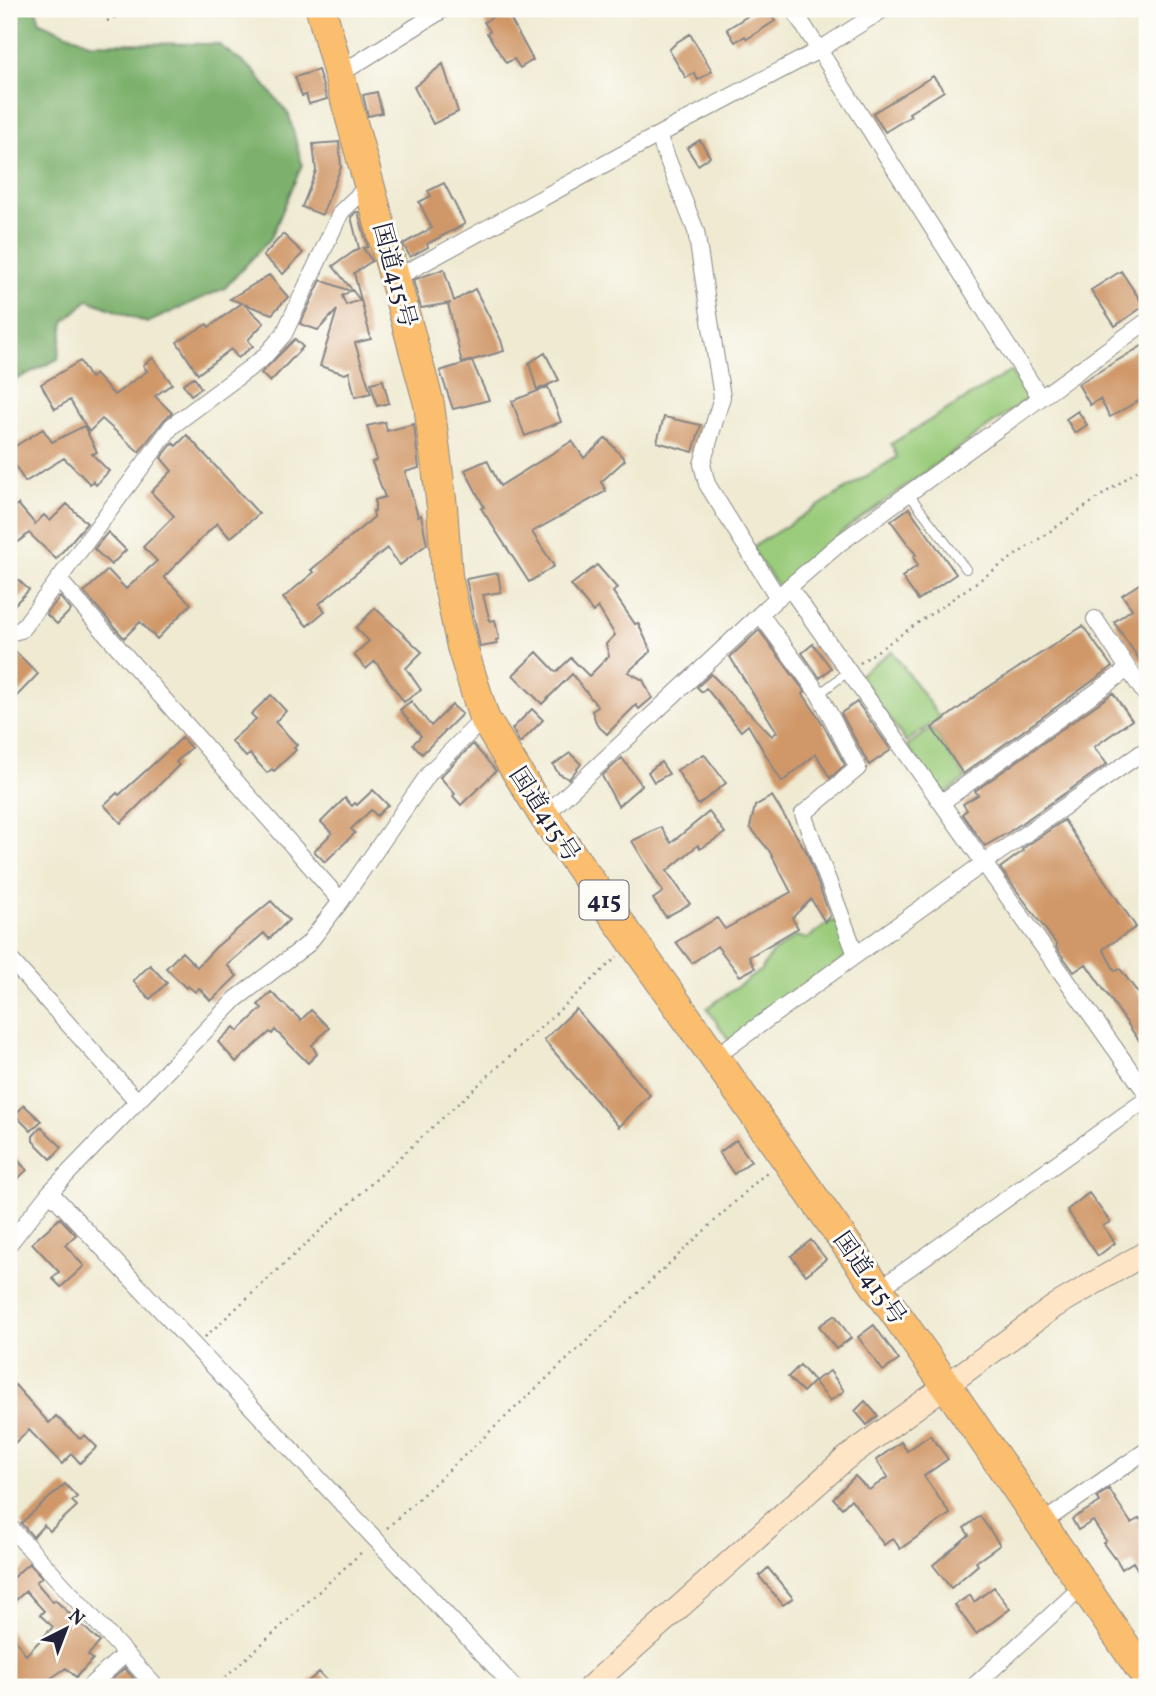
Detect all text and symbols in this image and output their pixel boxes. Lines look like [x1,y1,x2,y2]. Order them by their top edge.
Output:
street label: 国道415号 [363,219,423,332]
street label: 国道415号 [500,761,587,869]
road number: 415 [580,880,628,920]
street label: 国道415号 [824,1225,913,1333]
north arrow [32,1594,102,1664]
text: N [62,1604,90,1632]

